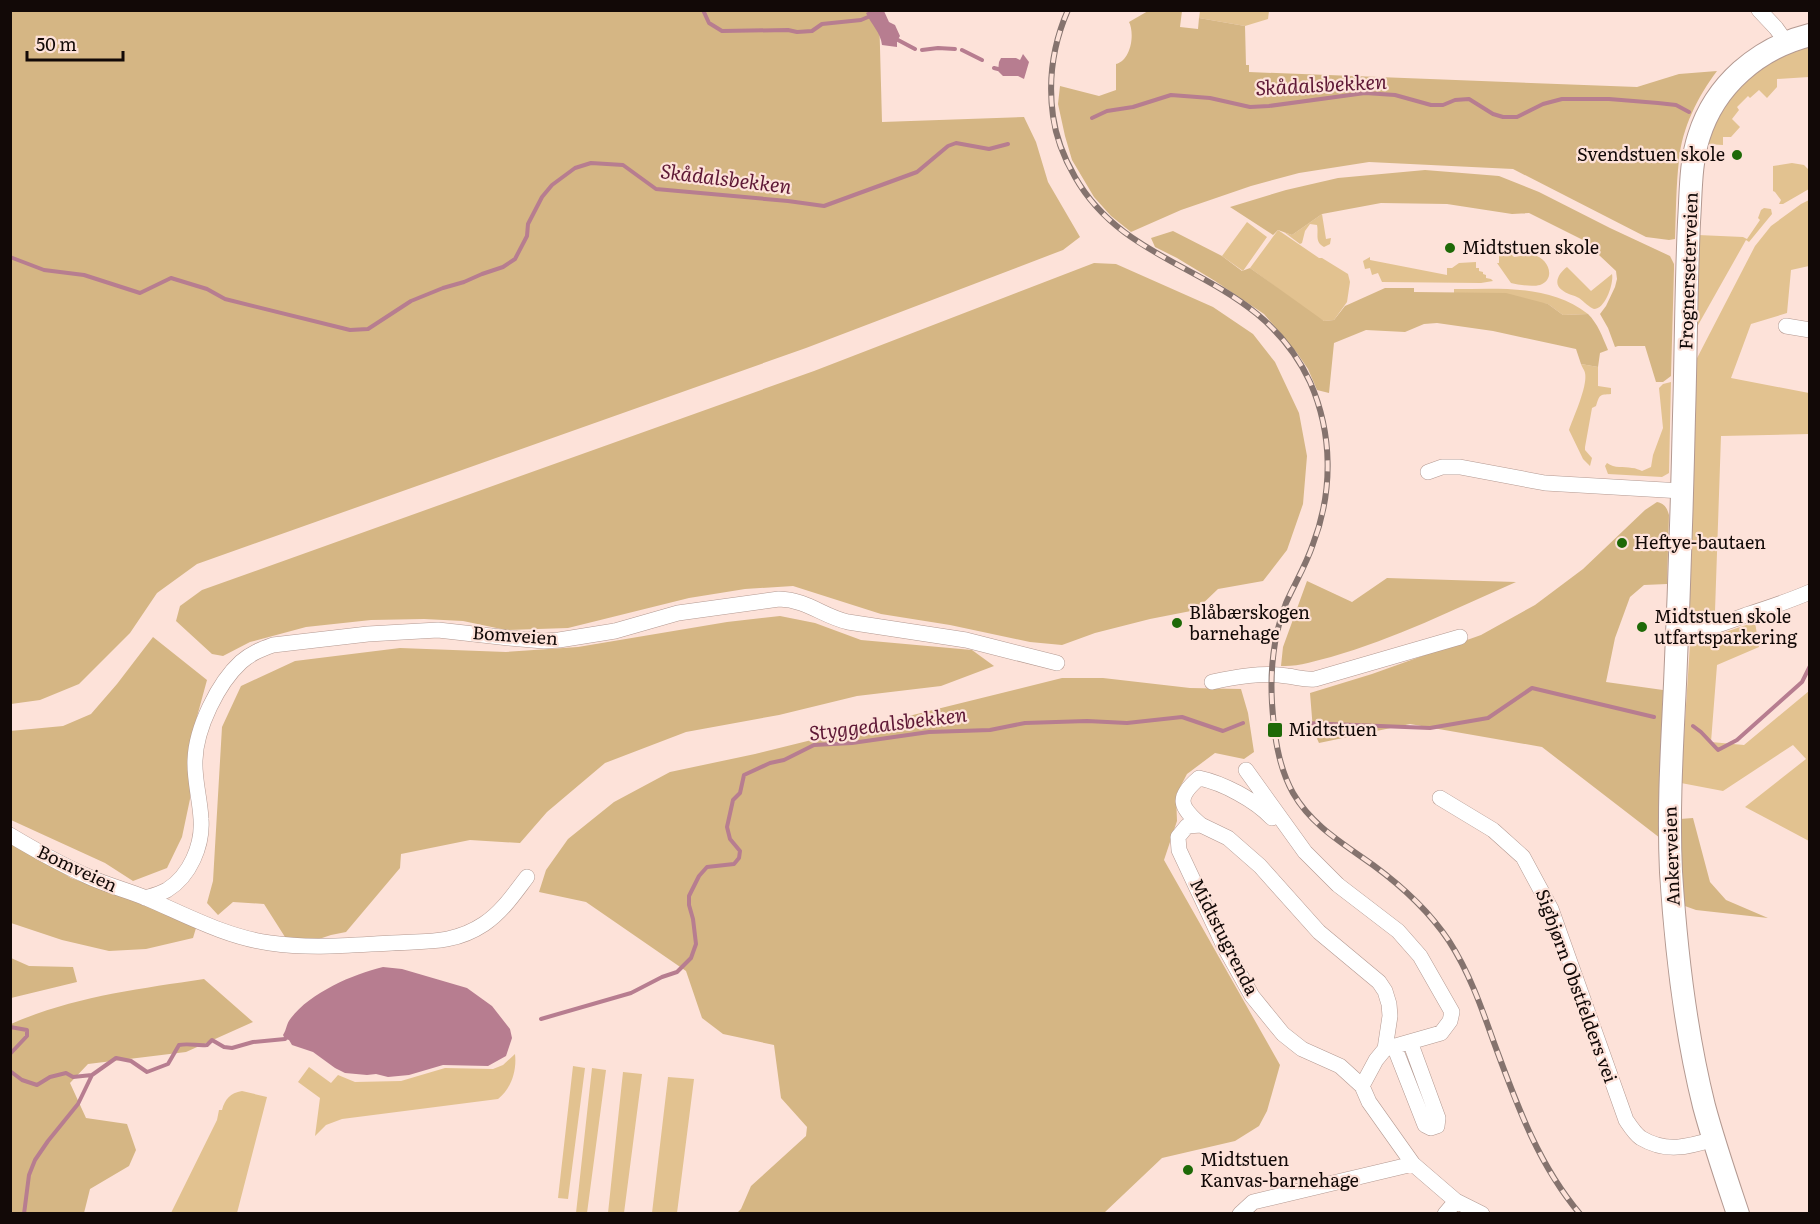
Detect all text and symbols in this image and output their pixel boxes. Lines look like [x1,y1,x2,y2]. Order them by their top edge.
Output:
scale bar [27,24,123,62]
text: 50 m [36,30,77,57]
water label: Skådalsbekken [1254,65,1387,101]
place label: Svendstuen skole [1577,140,1725,167]
marker: Svendstuen skole [1730,148,1744,162]
water label: Skådalsbekken [659,154,793,200]
street label: Frognerseterveien [1671,192,1704,350]
place label: Midtstuen skole [1462,233,1599,260]
marker: Midtstuen skole [1443,241,1457,255]
place label: Heftye-bautaen [1634,528,1766,555]
marker: Heftye-bautaen [1615,536,1629,550]
place label: Blåbærskogen barnehage [1189,598,1310,646]
place label: Midtstuen skole utfartsparkering [1654,602,1798,650]
marker: Blåbærskogen barnehage [1170,616,1184,630]
street label: Bomveien [471,618,559,651]
marker: Midtstuen skole utfartsparkering [1635,620,1649,634]
water label: Styggedalsbekken [807,697,968,747]
place label: Midtstuen [1288,715,1377,742]
marker: Midtstuen [1266,721,1284,739]
street label: Ankerveien [1655,806,1686,906]
street label: Bomveien [33,837,122,898]
street label: Midtstugrenda [1184,873,1267,1000]
street label: Sigbjørn Obstfelders vei [1530,885,1625,1086]
place label: Midtstuen Kanvas-barnehage [1200,1145,1359,1193]
marker: Midtstuen Kanvas-barnehage [1181,1163,1195,1177]

